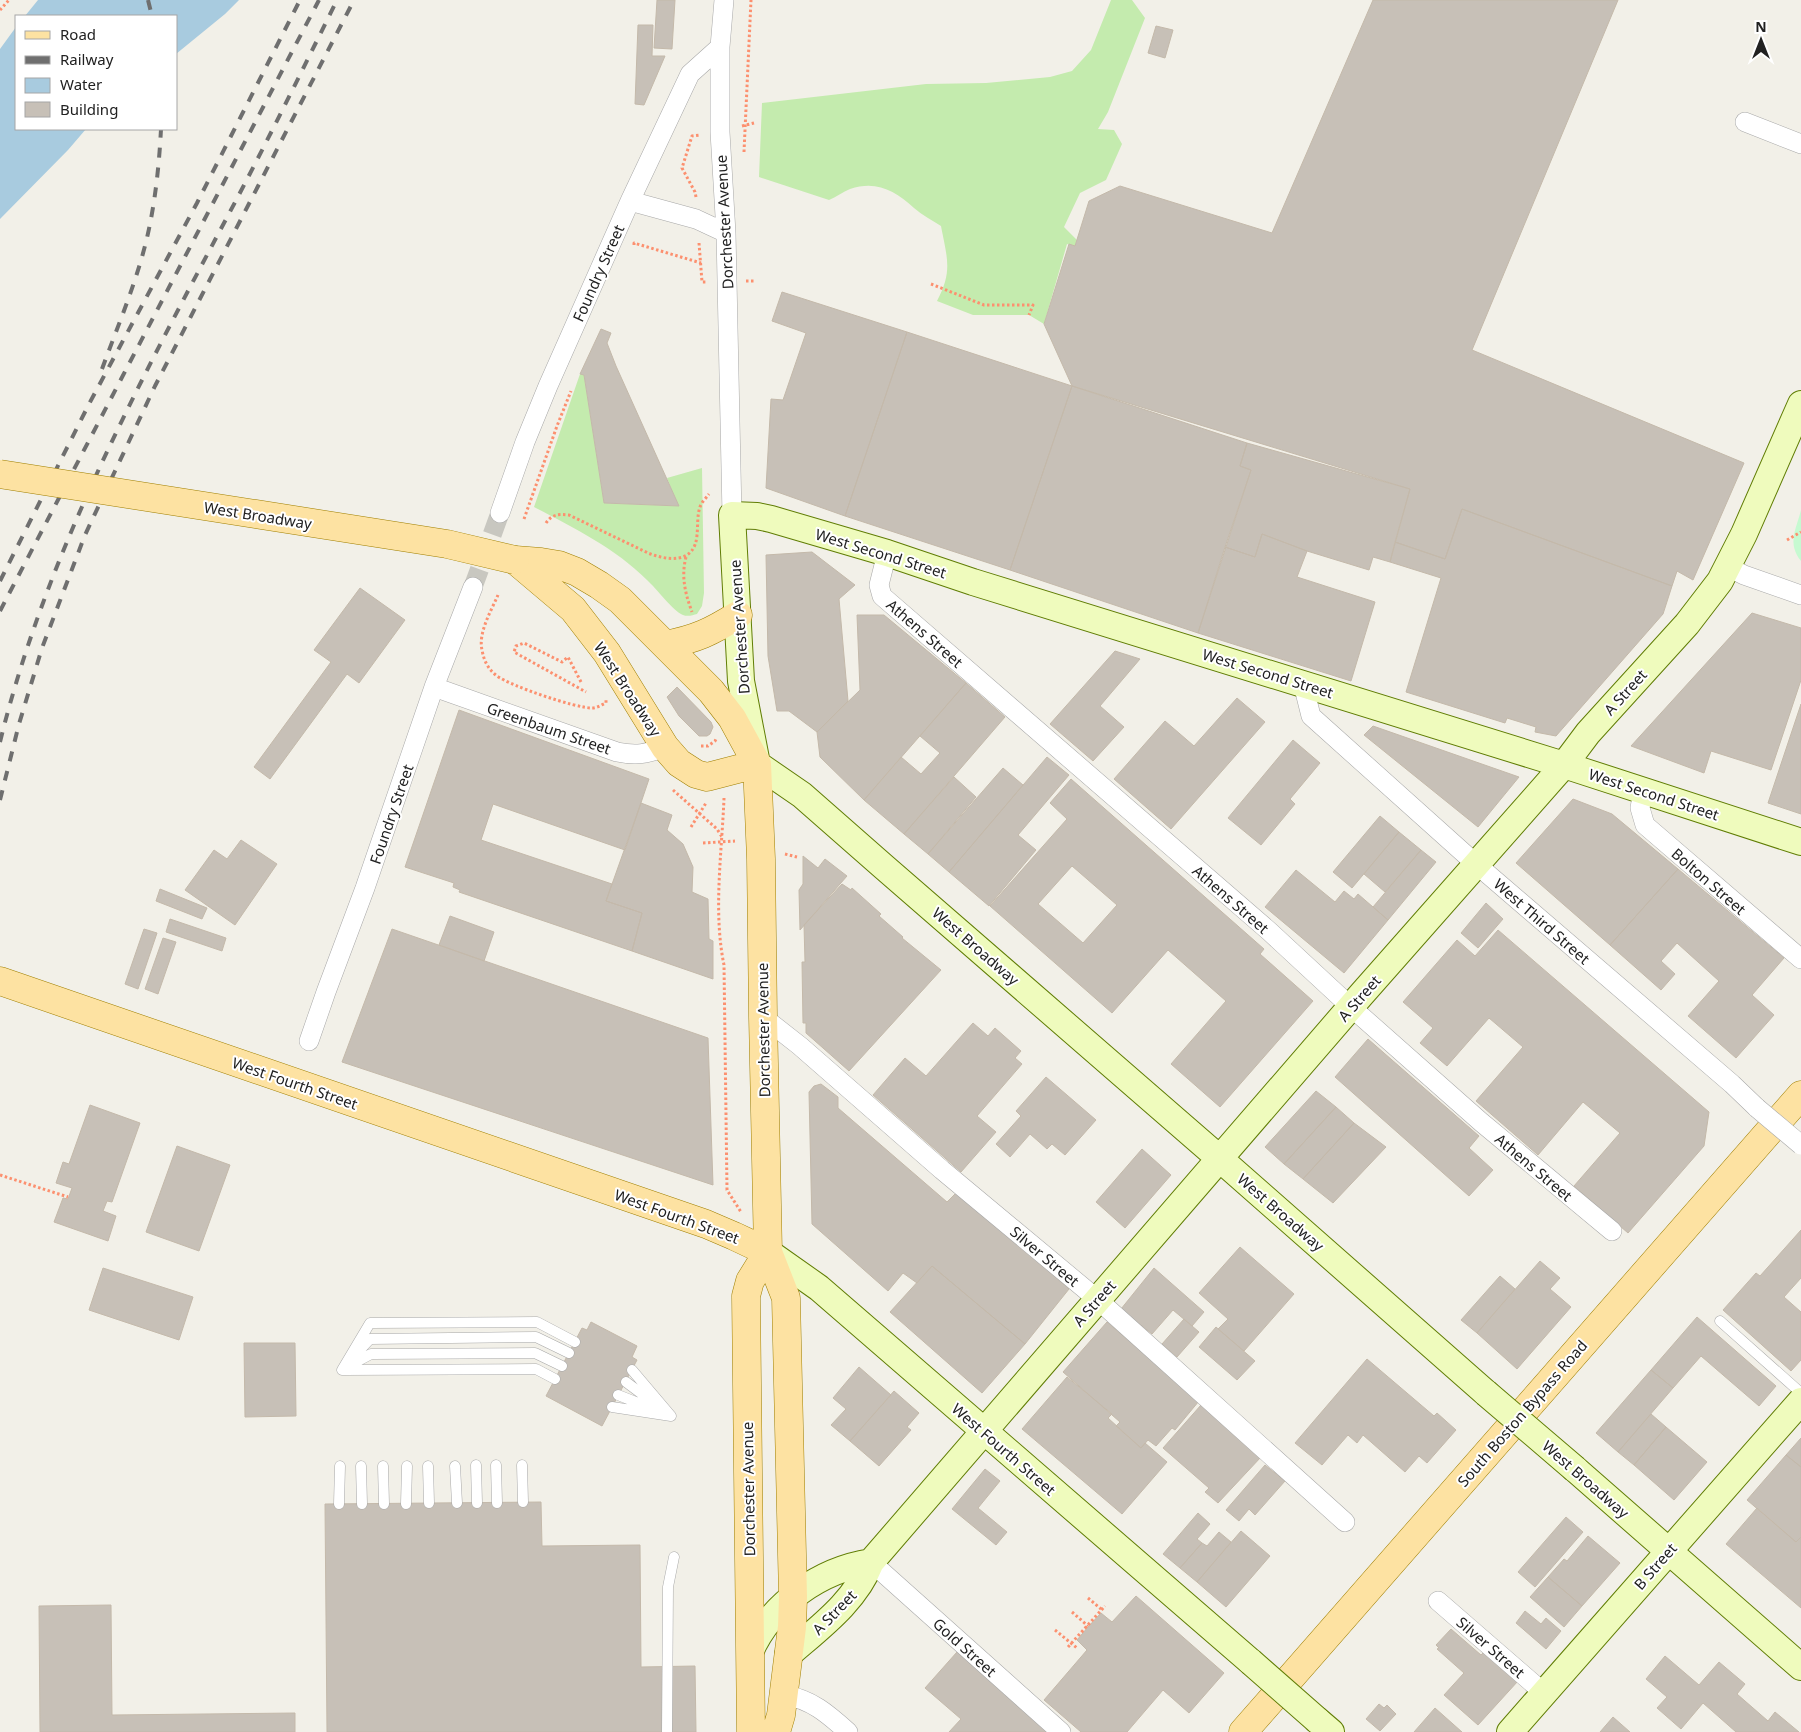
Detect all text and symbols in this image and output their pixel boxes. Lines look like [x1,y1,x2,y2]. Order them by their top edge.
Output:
legend [15,15,178,130]
north arrow [1736,15,1786,65]
text: N [1755,17,1767,36]
text: Road [60,24,96,44]
text: Railway [60,49,114,69]
text: Water [60,74,102,94]
text: Building [60,99,118,119]
street label: Dorchester Avenue [710,154,738,290]
street label: Foundry Street [568,221,629,325]
street label: West Broadway [203,497,314,533]
street label: West Second Street [813,524,949,583]
street label: Dorchester Avenue [724,559,754,695]
street label: Athens Street [883,594,968,672]
street label: West Broadway [590,638,666,740]
street label: West Second Street [1200,644,1336,703]
street label: A Street [1599,664,1651,719]
street label: Greenbaum Street [484,697,614,759]
street label: Foundry Street [365,761,418,867]
street label: West Second Street [1586,763,1722,825]
street label: Bolton Street [1668,843,1751,919]
street label: Athens Street [1189,860,1274,938]
street label: West Third Street [1490,874,1595,969]
street label: West Broadway [928,903,1024,989]
street label: Dorchester Avenue [752,962,774,1098]
street label: A Street [1333,970,1385,1025]
street label: West Fourth Street [230,1052,361,1114]
street label: Athens Street [1491,1129,1577,1206]
street label: West Broadway [1233,1169,1329,1255]
street label: West Fourth Street [612,1184,743,1248]
street label: Silver Street [1006,1221,1084,1291]
street label: A Street [1068,1275,1120,1330]
street label: South Boston Bypass Road [1453,1335,1591,1491]
street label: West Fourth Street [948,1398,1061,1500]
street label: Dorchester Avenue [737,1421,759,1557]
street label: West Broadway [1538,1436,1634,1522]
street label: B Street [1629,1538,1681,1594]
street label: A Street [808,1585,861,1639]
street label: Silver Street [1453,1612,1530,1682]
street label: Gold Street [929,1613,1001,1681]

